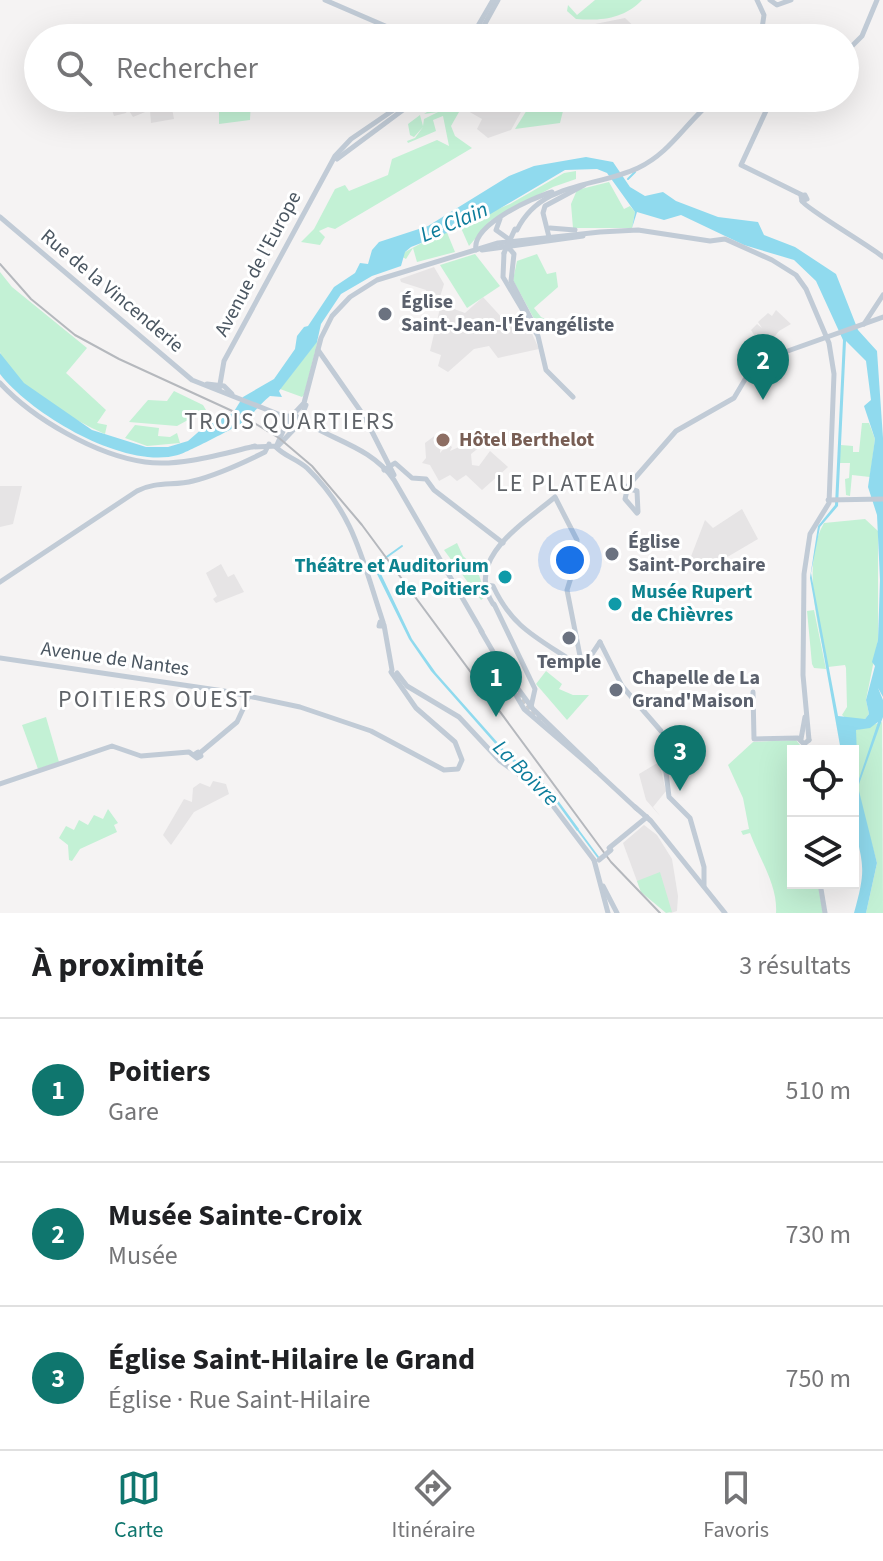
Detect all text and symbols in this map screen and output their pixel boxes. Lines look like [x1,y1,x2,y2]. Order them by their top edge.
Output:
search box [24,24,859,112]
icon: search [52,46,96,90]
text: Rechercher [116,47,258,90]
street label: Avenue de l'Europe [208,186,308,342]
water label: Le Clain [415,193,493,251]
street label: Rue de la Vincenderie [34,223,190,359]
place label: Église Saint-Jean-l'Évangéliste [401,288,614,339]
marker: Église Saint-Jean-l'Évangéliste [376,305,394,323]
pin: 2 [737,334,789,400]
district label: TROIS QUARTIERS [184,404,396,439]
place label: Hôtel Berthelot [459,426,595,454]
marker: Hôtel Berthelot [434,431,452,449]
district label: LE PLATEAU [496,466,636,501]
place label: Église Saint-Porchaire [628,528,766,579]
your location [550,540,590,580]
marker: Église Saint-Porchaire [603,545,621,563]
place label: Théâtre et Auditorium de Poitiers [294,552,489,603]
marker: Théâtre et Auditorium de Poitiers [496,568,514,586]
place label: Musée Rupert de Chièvres [631,578,753,629]
marker: Musée Rupert de Chièvres [606,595,624,613]
marker: Temple [560,629,578,647]
street label: Avenue de Nantes [39,635,191,683]
place label: Temple [537,648,601,676]
pin: 1 [470,651,522,717]
place label: Chapelle de La Grand'Maison [632,664,760,715]
marker: Chapelle de La Grand'Maison [607,681,625,699]
district label: POITIERS OUEST [58,682,254,717]
pin: 3 [654,725,706,791]
water label: La Boivre [485,732,567,814]
map controls [787,745,859,889]
button: locate [787,745,859,817]
button: layers [787,817,859,889]
text: À proximité [32,941,204,990]
text: 3 résultats [739,947,851,984]
text: Poitiers [108,1050,210,1093]
text: 1 [51,1072,65,1109]
text: 510 m [785,1072,851,1109]
text: Gare [108,1093,159,1130]
text: Musée Sainte-Croix [108,1194,362,1237]
text: 2 [51,1216,65,1253]
text: 730 m [785,1216,851,1253]
text: Musée [108,1237,178,1274]
text: Église Saint-Hilaire le Grand [108,1338,475,1381]
text: 3 [51,1360,65,1397]
text: 750 m [785,1360,851,1397]
text: Église · Rue Saint-Hilaire [108,1381,370,1418]
tab: Carte [114,1466,163,1546]
tab: Itinéraire [392,1466,475,1546]
tab: Favoris [703,1466,769,1546]

